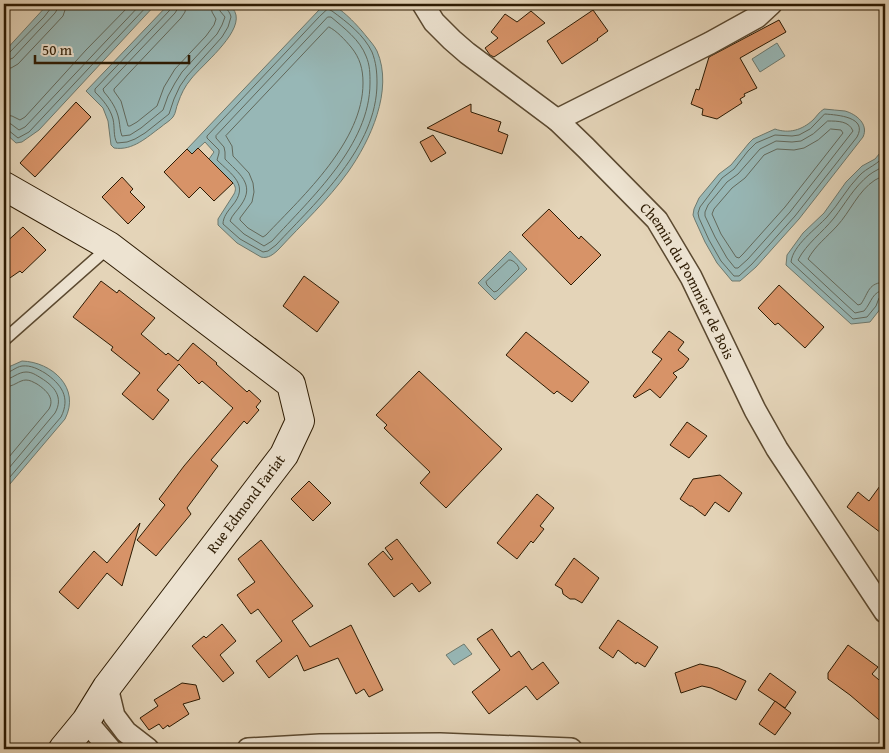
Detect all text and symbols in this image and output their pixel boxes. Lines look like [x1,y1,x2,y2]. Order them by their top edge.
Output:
scale bar [35,32,189,64]
text: 50 m [42,39,73,60]
street label: Chemin du Pommier de Bois [635,198,740,363]
street label: Rue Edmond Fariat [201,449,290,558]

